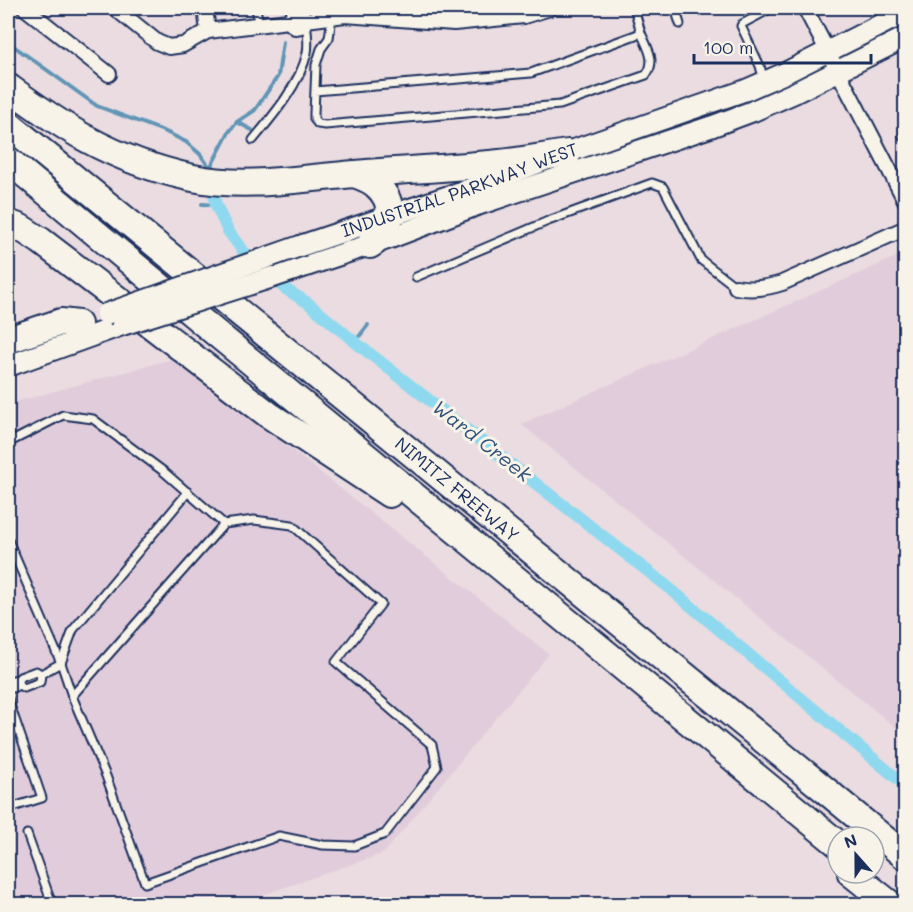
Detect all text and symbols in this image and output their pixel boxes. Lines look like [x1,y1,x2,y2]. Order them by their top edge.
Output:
scale bar [694,27,871,65]
text: 100 m [703,35,753,59]
street label: INDUSTRIAL PARKWAY WEST [338,137,581,242]
water label: Ward Creek [428,393,538,487]
street label: NIMITZ FREEWAY [390,431,525,547]
north arrow [826,825,886,885]
text: N [841,829,860,853]

